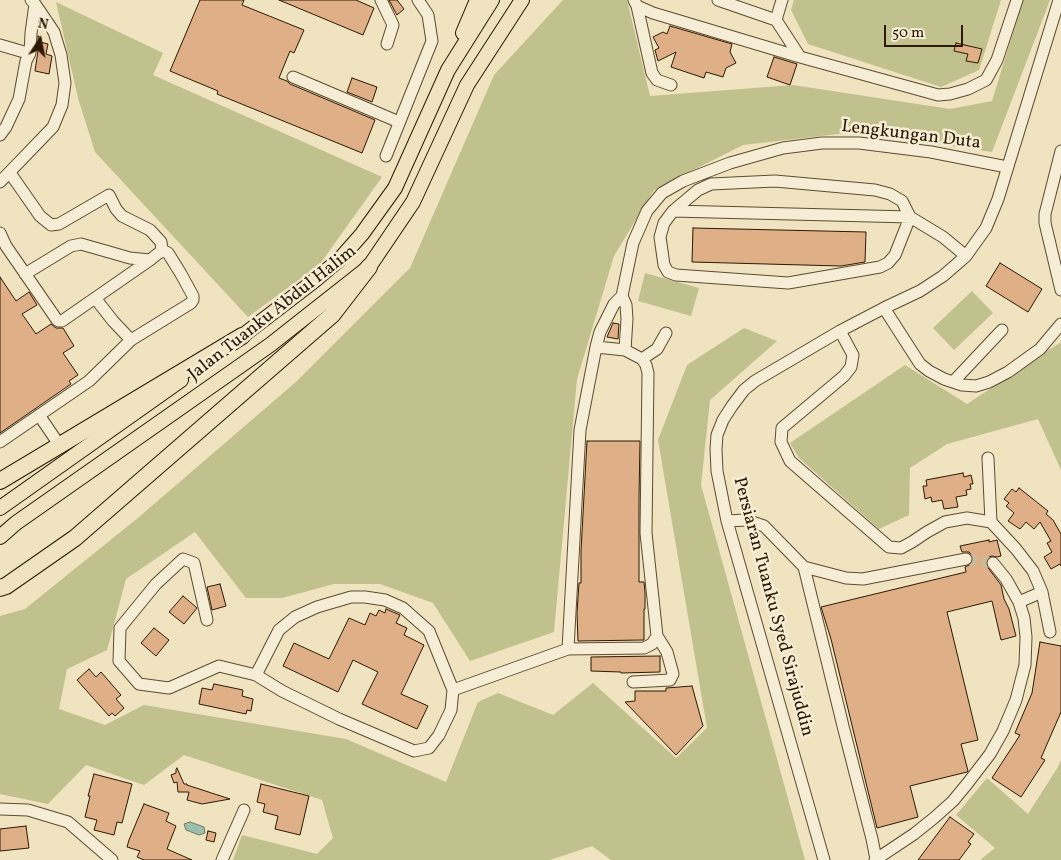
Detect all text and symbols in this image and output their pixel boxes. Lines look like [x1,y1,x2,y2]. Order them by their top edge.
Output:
text: N [36,14,50,35]
north arrow [15,15,65,65]
scale bar [886,15,965,47]
text: 50 m [892,23,924,44]
street label: Lengkungan Duta [840,117,982,155]
street label: Jalan Tuanku Abdul Halim [185,242,361,386]
street label: Persiaran Tuanku Syed Sirajuddin [727,475,817,739]

